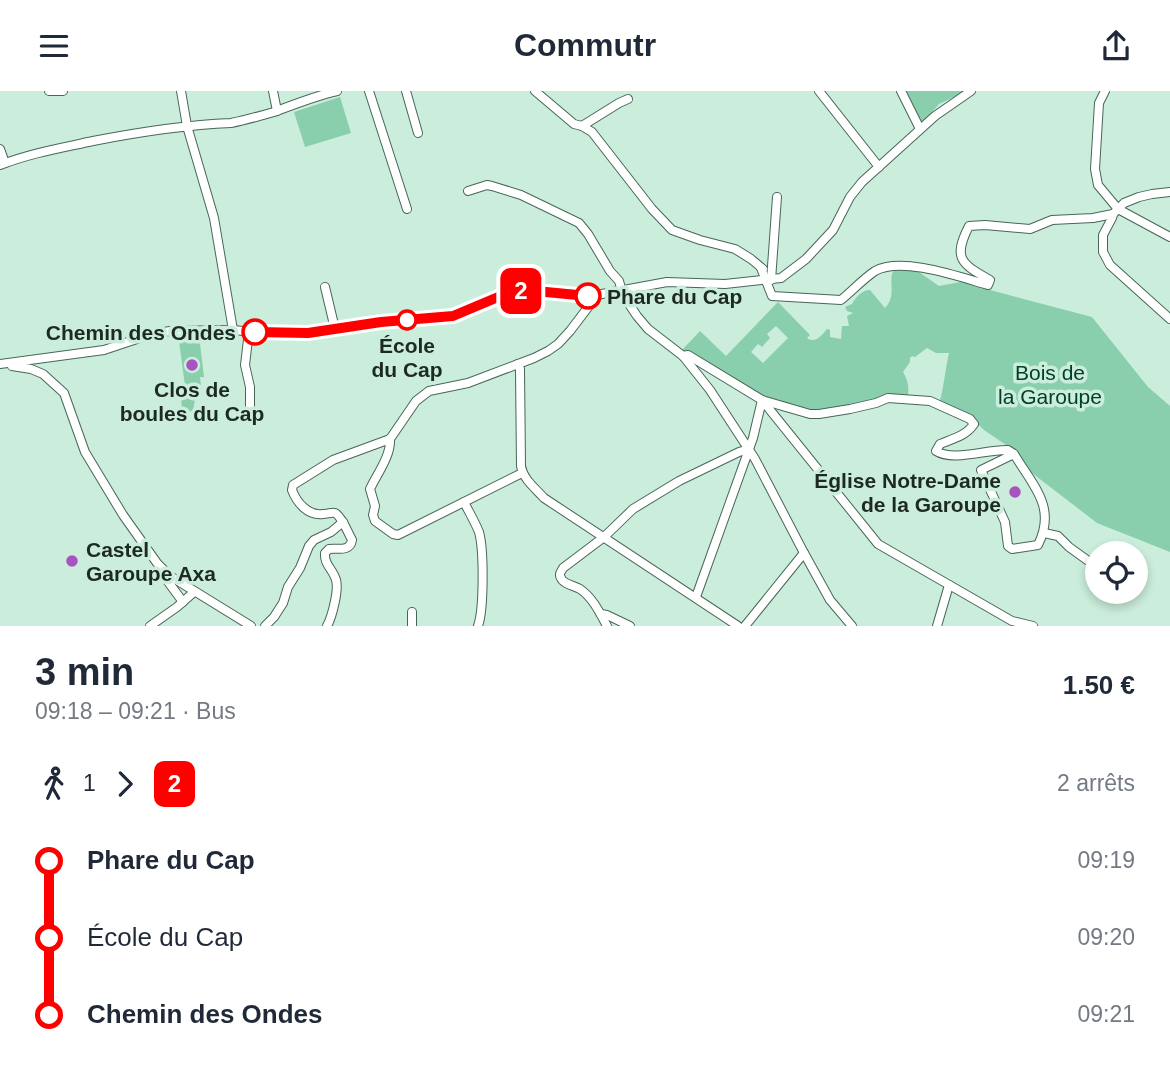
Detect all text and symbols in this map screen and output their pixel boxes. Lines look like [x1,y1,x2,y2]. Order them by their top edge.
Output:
icon: menu [35,27,73,65]
text: Commutr [514,27,656,63]
icon: share [1097,27,1135,65]
line badge: 2 [498,268,544,314]
text: 2 [514,277,528,304]
marker: Phare du Cap [575,283,601,309]
place label: Phare du Cap [607,285,742,308]
marker: École du Cap [397,310,417,330]
marker: Chemin des Ondes [242,319,268,345]
place label: Chemin des Ondes [46,321,236,344]
place label: École du Cap [371,334,443,381]
marker: Clos de boules du Cap [184,357,200,373]
park label: Bois de la Garoupe [998,361,1102,408]
place label: Clos de boules du Cap [120,378,264,425]
place label: Église Notre-Dame de la Garoupe [814,469,1001,516]
marker: Église Notre-Dame de la Garoupe [1007,484,1023,500]
place label: Castel Garoupe Axa [86,538,216,585]
map controls [1085,541,1148,604]
button: locate [1085,541,1148,604]
marker: Castel Garoupe Axa [64,553,80,569]
text: 3 min [35,651,134,693]
text: 1.50 € [1063,670,1135,700]
text: 09:18 – 09:21 · Bus [35,698,236,724]
icon: walk [35,765,73,803]
icon: forward [106,765,144,803]
text: 1 [83,770,96,796]
text: 2 [168,770,181,797]
text: 2 arrêts [1057,770,1135,796]
text: Phare du Cap [87,845,255,875]
text: 09:19 [1077,847,1135,873]
text: École du Cap [87,922,243,952]
text: 09:20 [1077,924,1135,950]
text: Chemin des Ondes [87,999,323,1029]
text: 09:21 [1077,1001,1135,1027]

